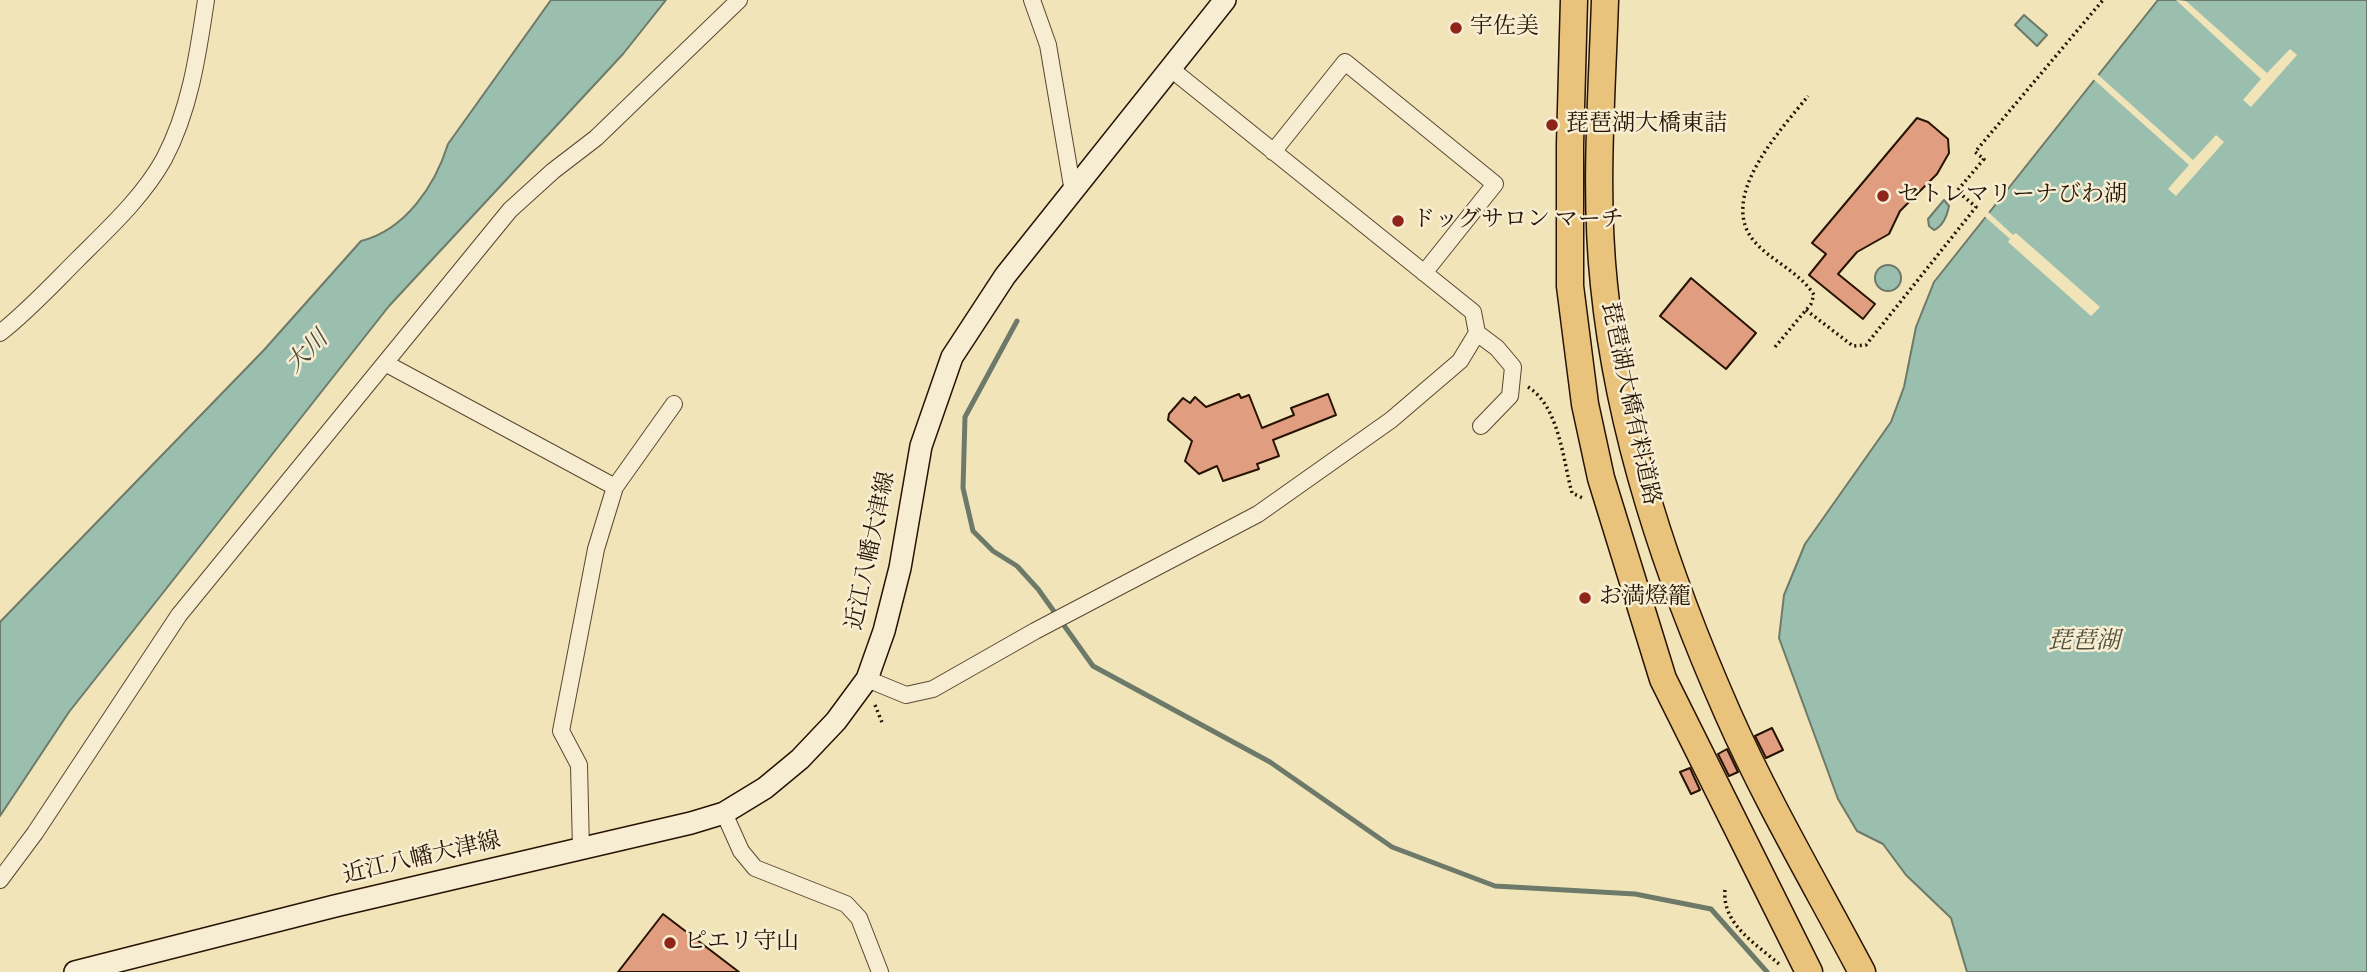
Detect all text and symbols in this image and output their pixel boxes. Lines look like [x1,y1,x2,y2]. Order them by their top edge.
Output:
place label: 宇佐美 [1470,14,1539,42]
marker: 宇佐美 [1448,20,1464,36]
place label: 琵琶湖大橋東詰 [1566,111,1727,139]
marker: 琵琶湖大橋東詰 [1544,117,1560,133]
place label: セトレマリーナびわ湖 [1897,182,2127,210]
marker: セトレマリーナびわ湖 [1875,188,1891,204]
place label: ドッグサロン マーチ [1412,207,1624,235]
marker: ドッグサロン マーチ [1390,213,1406,229]
street label: 琵琶湖大橋有料道路 [1594,300,1664,508]
water label: 大川 [281,326,335,380]
street label: 近江八幡大津線 [842,469,902,633]
place label: お満燈籠 [1599,584,1691,612]
marker: お満燈籠 [1577,590,1593,606]
water label: 琵琶湖 [2048,629,2120,657]
street label: 近江八幡大津線 [340,827,504,891]
place label: ピエリ守山 [684,929,799,957]
marker: ピエリ守山 [662,935,678,951]

